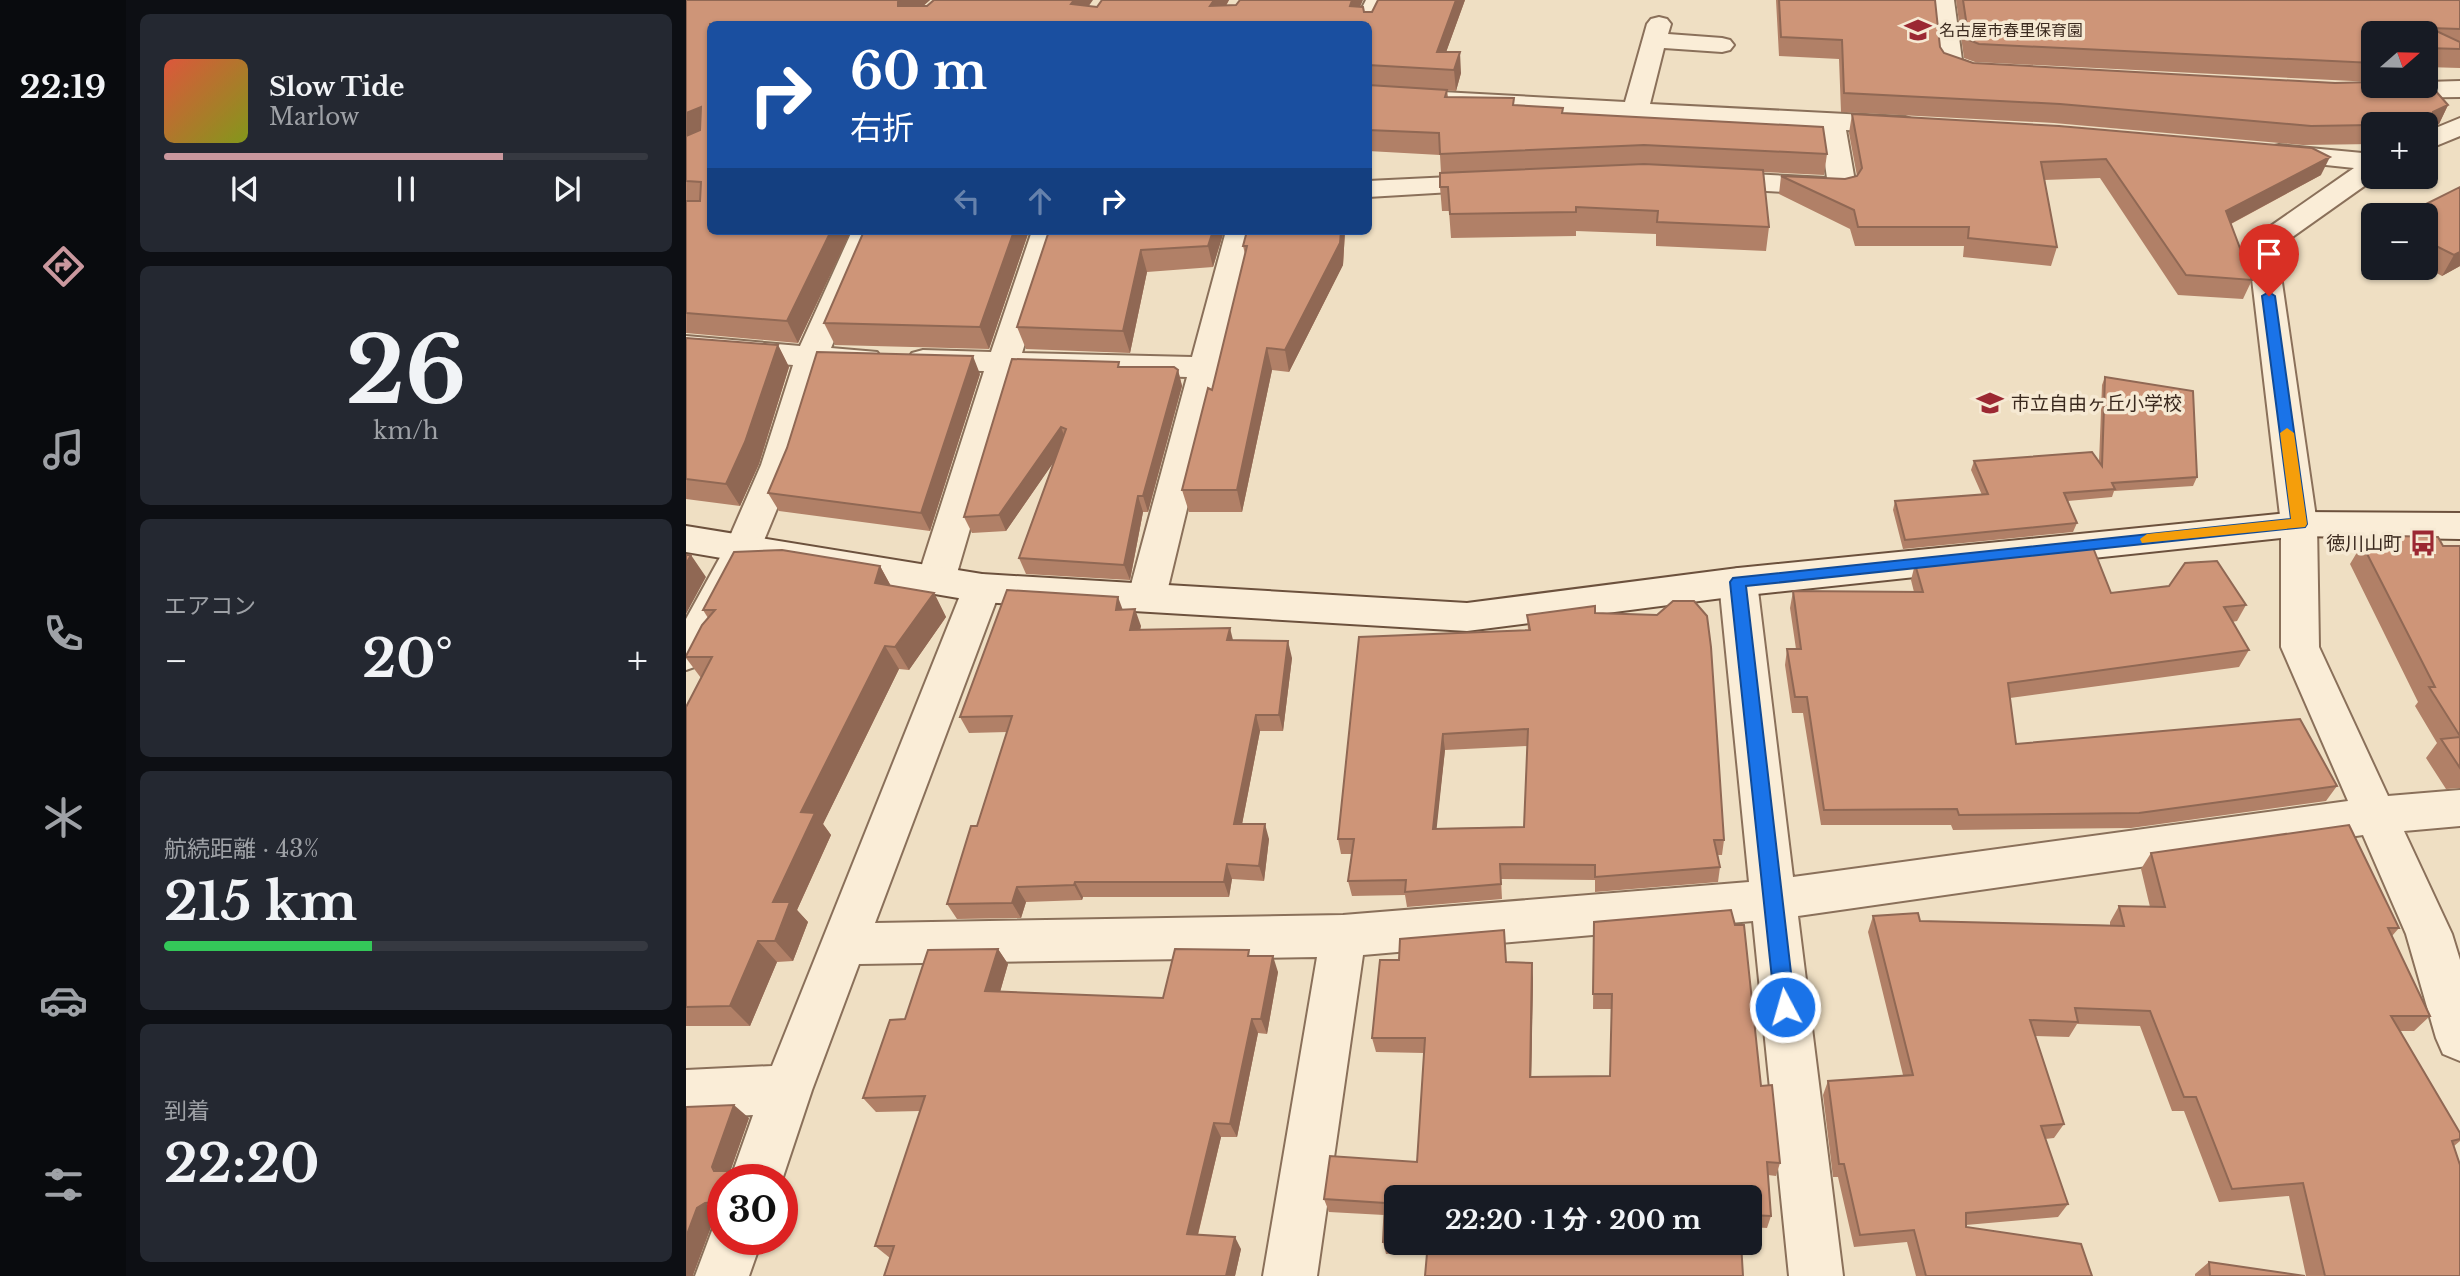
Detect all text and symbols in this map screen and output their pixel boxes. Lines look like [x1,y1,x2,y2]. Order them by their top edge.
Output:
school or university icon: 名古屋市春里保育園 [1903,15,1933,45]
place label: 名古屋市春里保育園 [1939,20,2083,40]
north arrow [2361,21,2438,98]
map controls [2361,21,2438,280]
text: 60 m [850,41,987,102]
icon: right [735,49,826,140]
text: 22:19 [20,67,106,107]
text: Slow Tide [269,71,405,103]
text: Marlow [269,103,359,131]
text: 右折 [850,108,914,148]
button: + [2361,112,2438,189]
icon: previous [226,170,264,208]
icon: pause [387,170,425,208]
icon: next [548,170,586,208]
icon: left [948,182,986,220]
icon: ahead [1021,182,1059,220]
icon: right [1094,182,1132,220]
button: − [2361,203,2438,280]
pin [2239,224,2299,296]
icon: arrive [2250,235,2288,273]
icon: directions [39,242,88,291]
text: 26 [346,315,466,428]
school or university icon: 市立自由ヶ丘小学校 [1975,388,2005,418]
place label: 市立自由ヶ丘小学校 [2011,392,2182,415]
text: km/h [373,417,439,445]
icon: music [39,425,88,474]
bus stop icon: 徳川山町 [2408,528,2438,558]
place label: 徳川山町 [2326,532,2402,555]
text: エアコン [164,592,256,620]
icon: phone [39,609,88,658]
text: 20° [362,627,453,691]
text: − [164,637,188,684]
text: + [627,637,648,684]
icon: climate [39,793,88,842]
text: 航続距離 · 43% [164,835,319,863]
text: 215 km [164,870,357,934]
position arrow [1748,970,1822,1044]
icon: car [39,976,88,1025]
text: 到着 [164,1097,210,1125]
text: 22:20 [164,1132,320,1196]
icon: filters [39,1160,88,1209]
speed limit sign: 30 [707,1164,798,1255]
text: 22:20 · 1 分 · 200 m [1445,1204,1701,1236]

